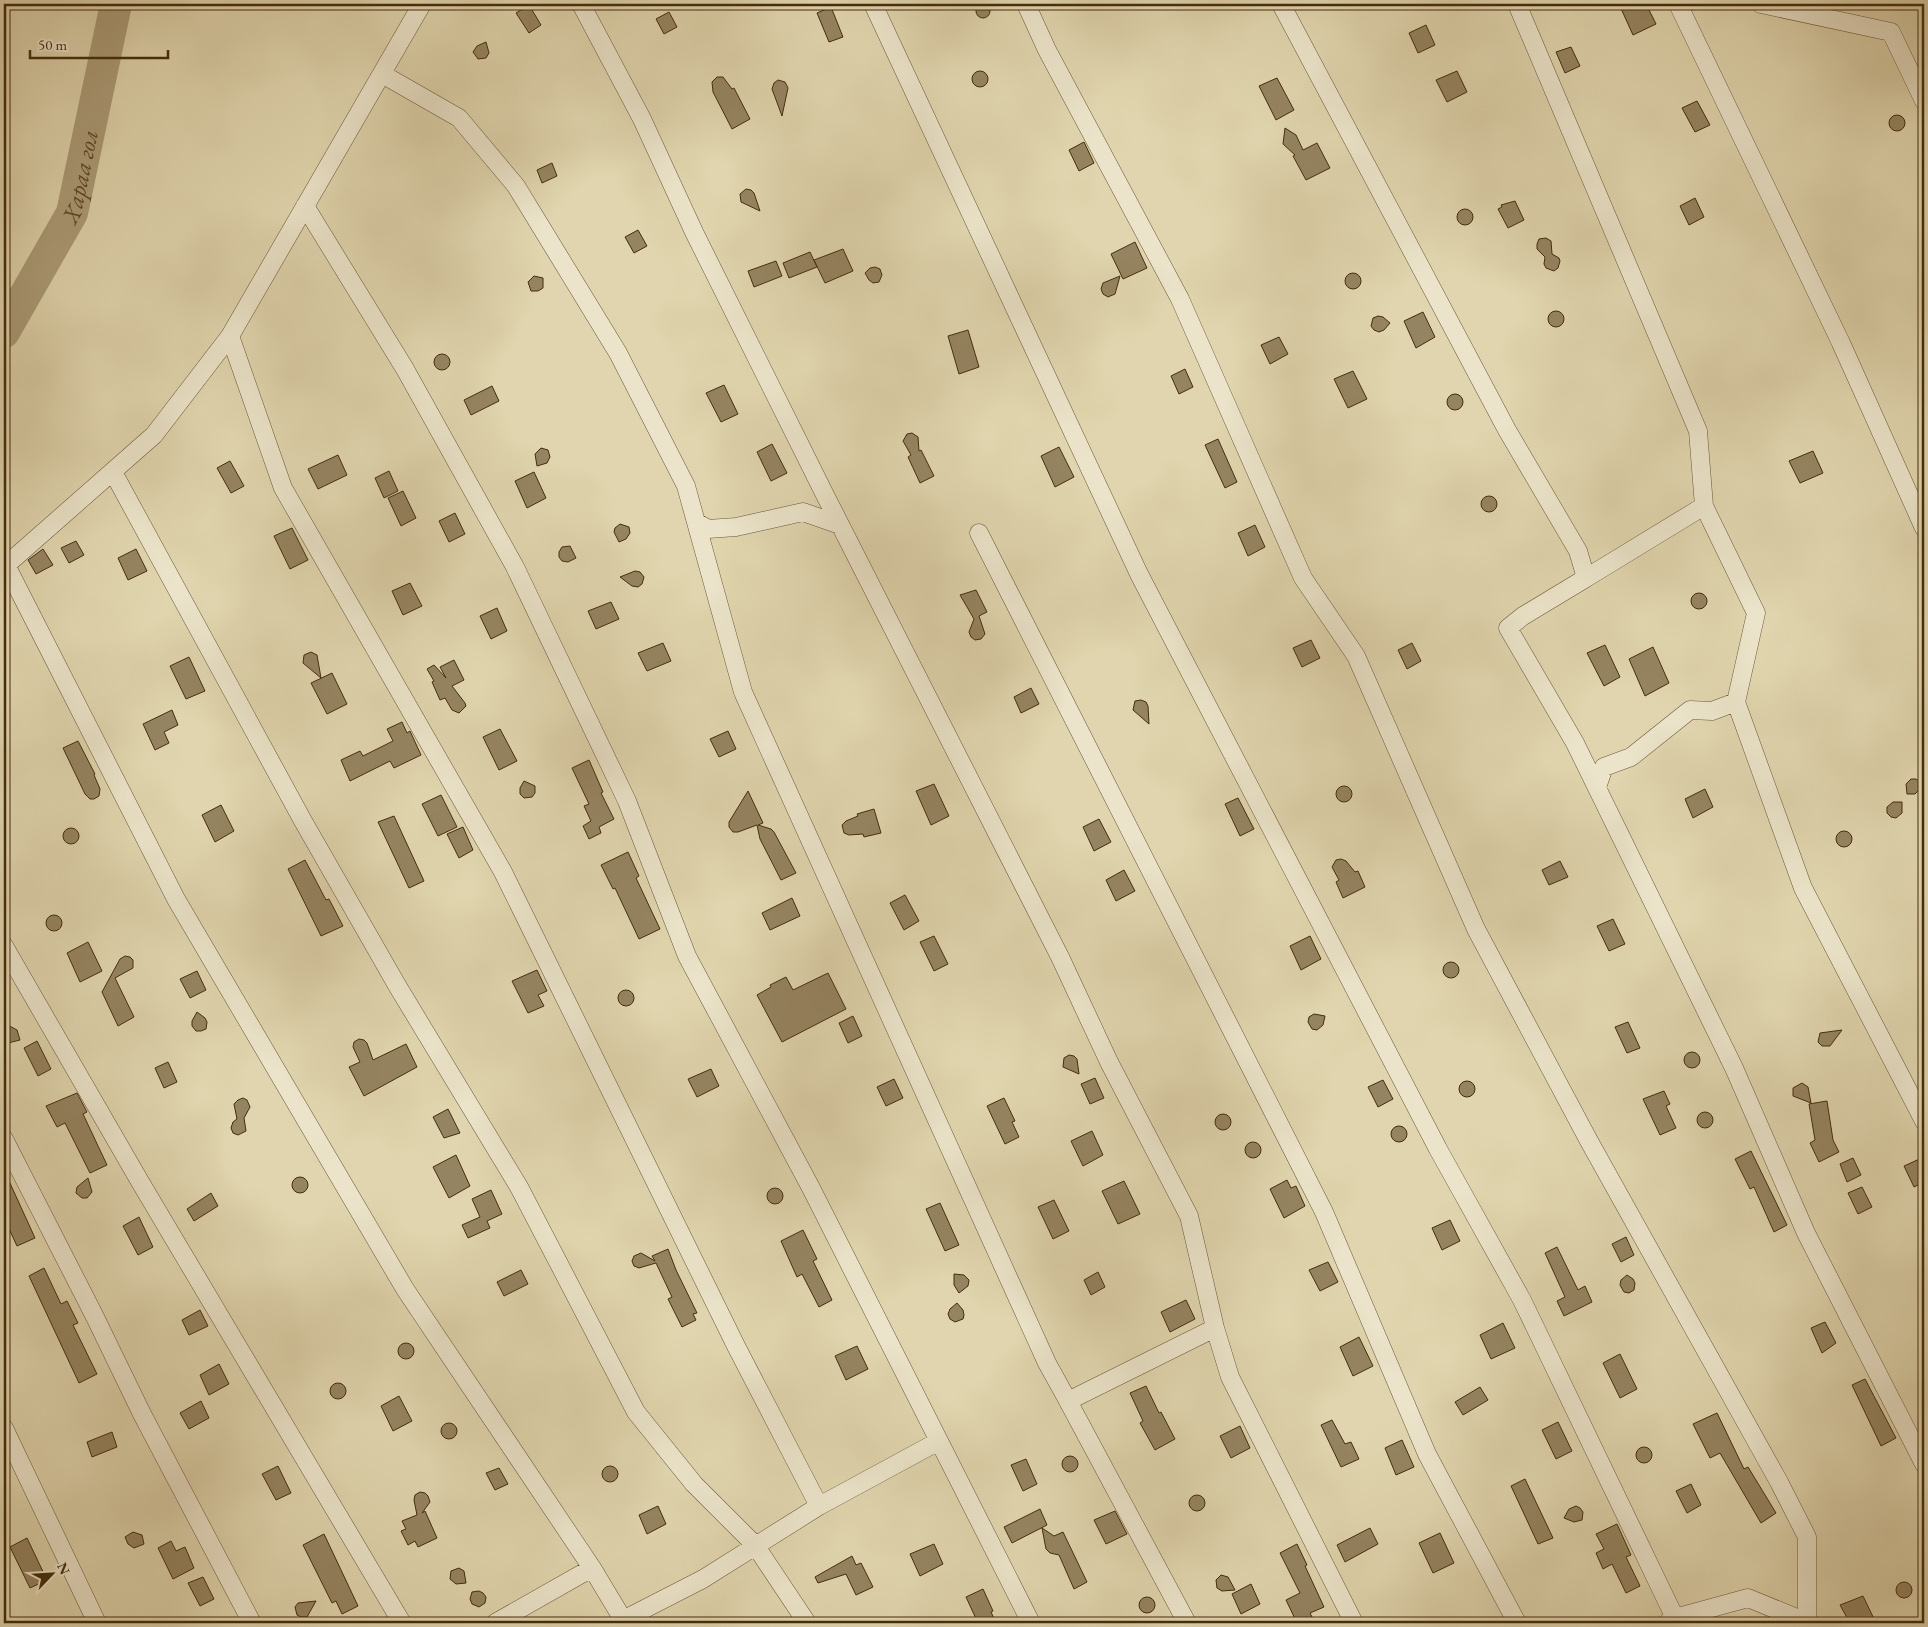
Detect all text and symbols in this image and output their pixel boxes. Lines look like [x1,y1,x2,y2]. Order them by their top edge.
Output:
scale bar [30,28,168,60]
text: 50 m [38,35,67,54]
water label: Хараа гол [53,127,105,230]
north arrow [28,1550,78,1600]
text: N [53,1560,75,1578]

